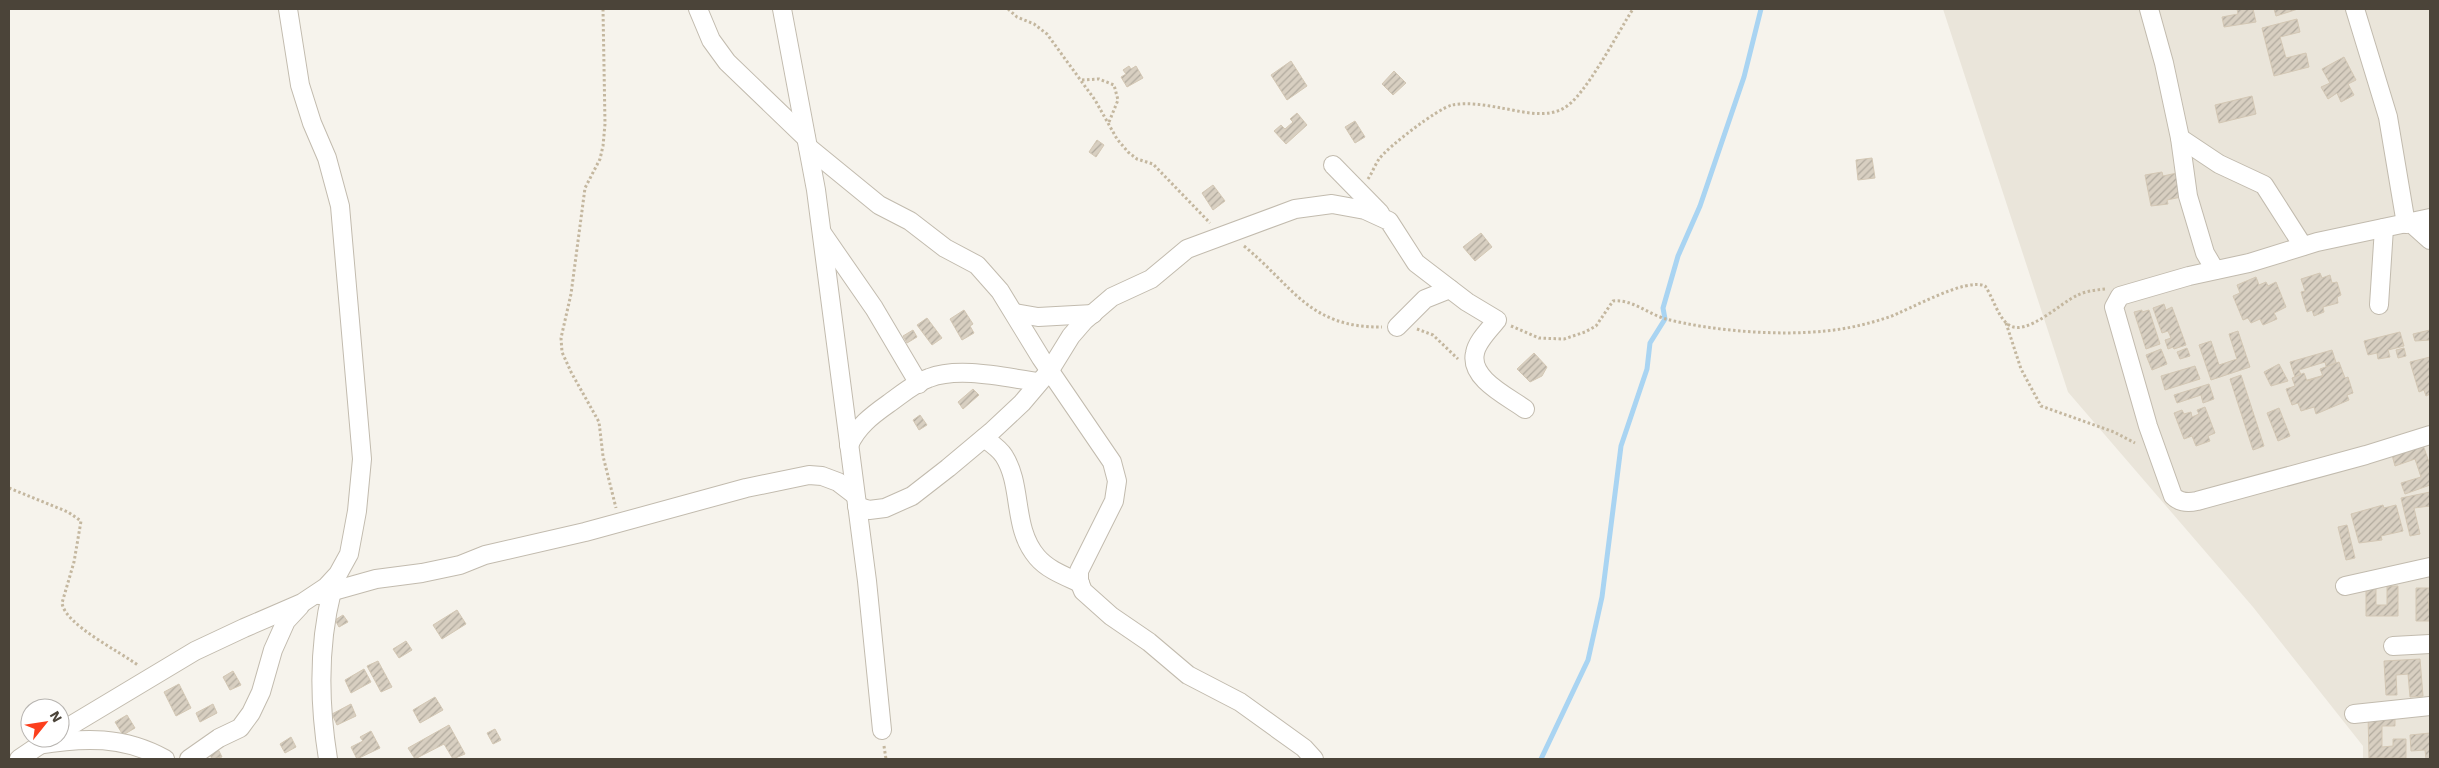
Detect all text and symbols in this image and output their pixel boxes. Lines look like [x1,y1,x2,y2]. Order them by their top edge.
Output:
north arrow [20,698,70,748]
text: N [47,708,66,725]

